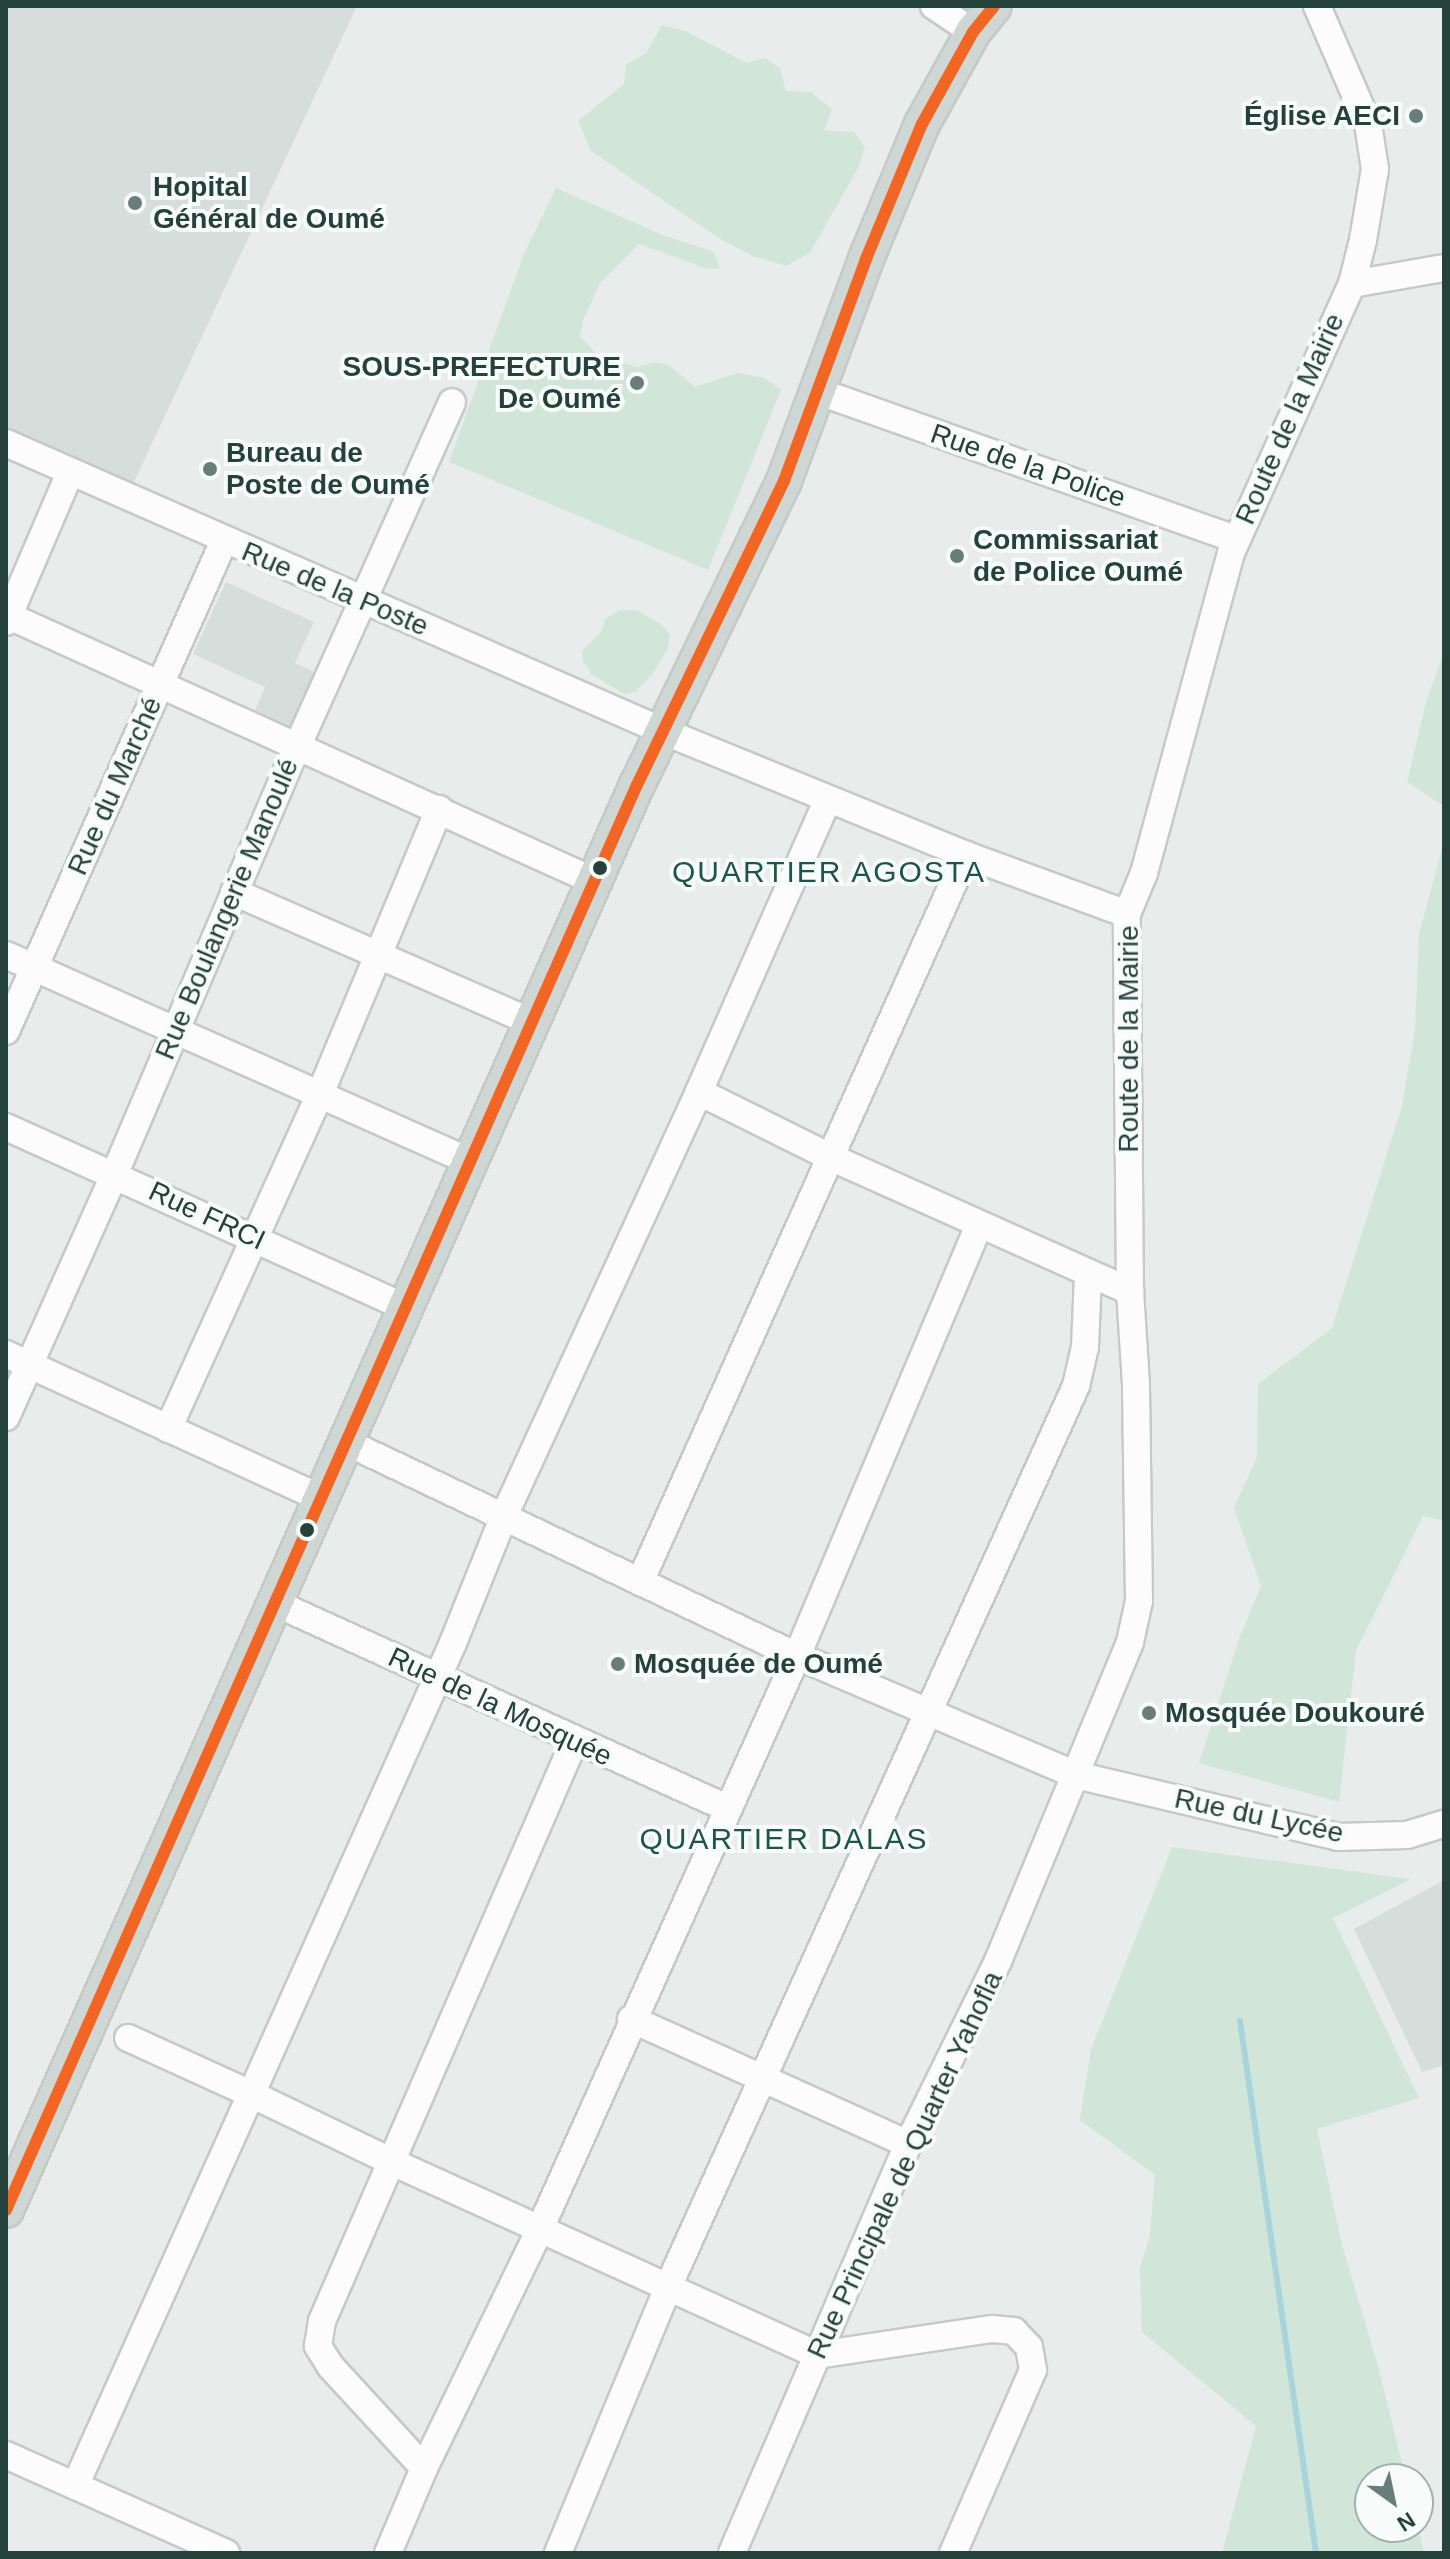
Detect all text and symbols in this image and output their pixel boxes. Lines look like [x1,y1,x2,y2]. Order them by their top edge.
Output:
place label: Église AECI [1243,99,1400,133]
marker: Église AECI [1407,107,1425,125]
place label: Hopital Général de Oumé [153,170,385,236]
marker: Hopital Général de Oumé [124,192,146,214]
street label: Route de la Mairie [1228,308,1352,530]
place label: SOUS-PREFECTURE De Oumé [343,350,621,416]
marker: SOUS-PREFECTURE De Oumé [628,374,646,392]
street label: Rue de la Police [926,417,1130,515]
place label: Bureau de Poste de Oumé [226,436,430,502]
marker: Bureau de Poste de Oumé [201,460,219,478]
place label: Commissariat de Police Oumé [973,523,1183,589]
street label: Rue de la Poste [237,535,433,643]
marker: Commissariat de Police Oumé [948,547,966,565]
street label: Rue du Marché [61,692,169,880]
street label: Rue Boulangerie Manoulé [148,753,306,1065]
district label: QUARTIER AGOSTA [671,854,987,890]
unlabelled marker [592,860,608,876]
street label: Route de la Mairie [1112,925,1146,1153]
street label: Rue FRCI [143,1174,271,1258]
unlabelled marker [299,1522,315,1538]
street label: Rue de la Mosquée [383,1640,617,1774]
place label: Mosquée de Oumé [634,1647,883,1681]
marker: Mosquée de Oumé [609,1655,627,1673]
place label: Mosquée Doukouré [1165,1696,1425,1730]
marker: Mosquée Doukouré [1140,1704,1158,1722]
street label: Rue du Lycée [1172,1782,1346,1850]
district label: QUARTIER DALAS [639,1821,929,1857]
street label: Rue Principale de Quarter Yahofla [800,1966,1010,2364]
north arrow [1354,2463,1434,2543]
text: N [1393,2507,1420,2537]

